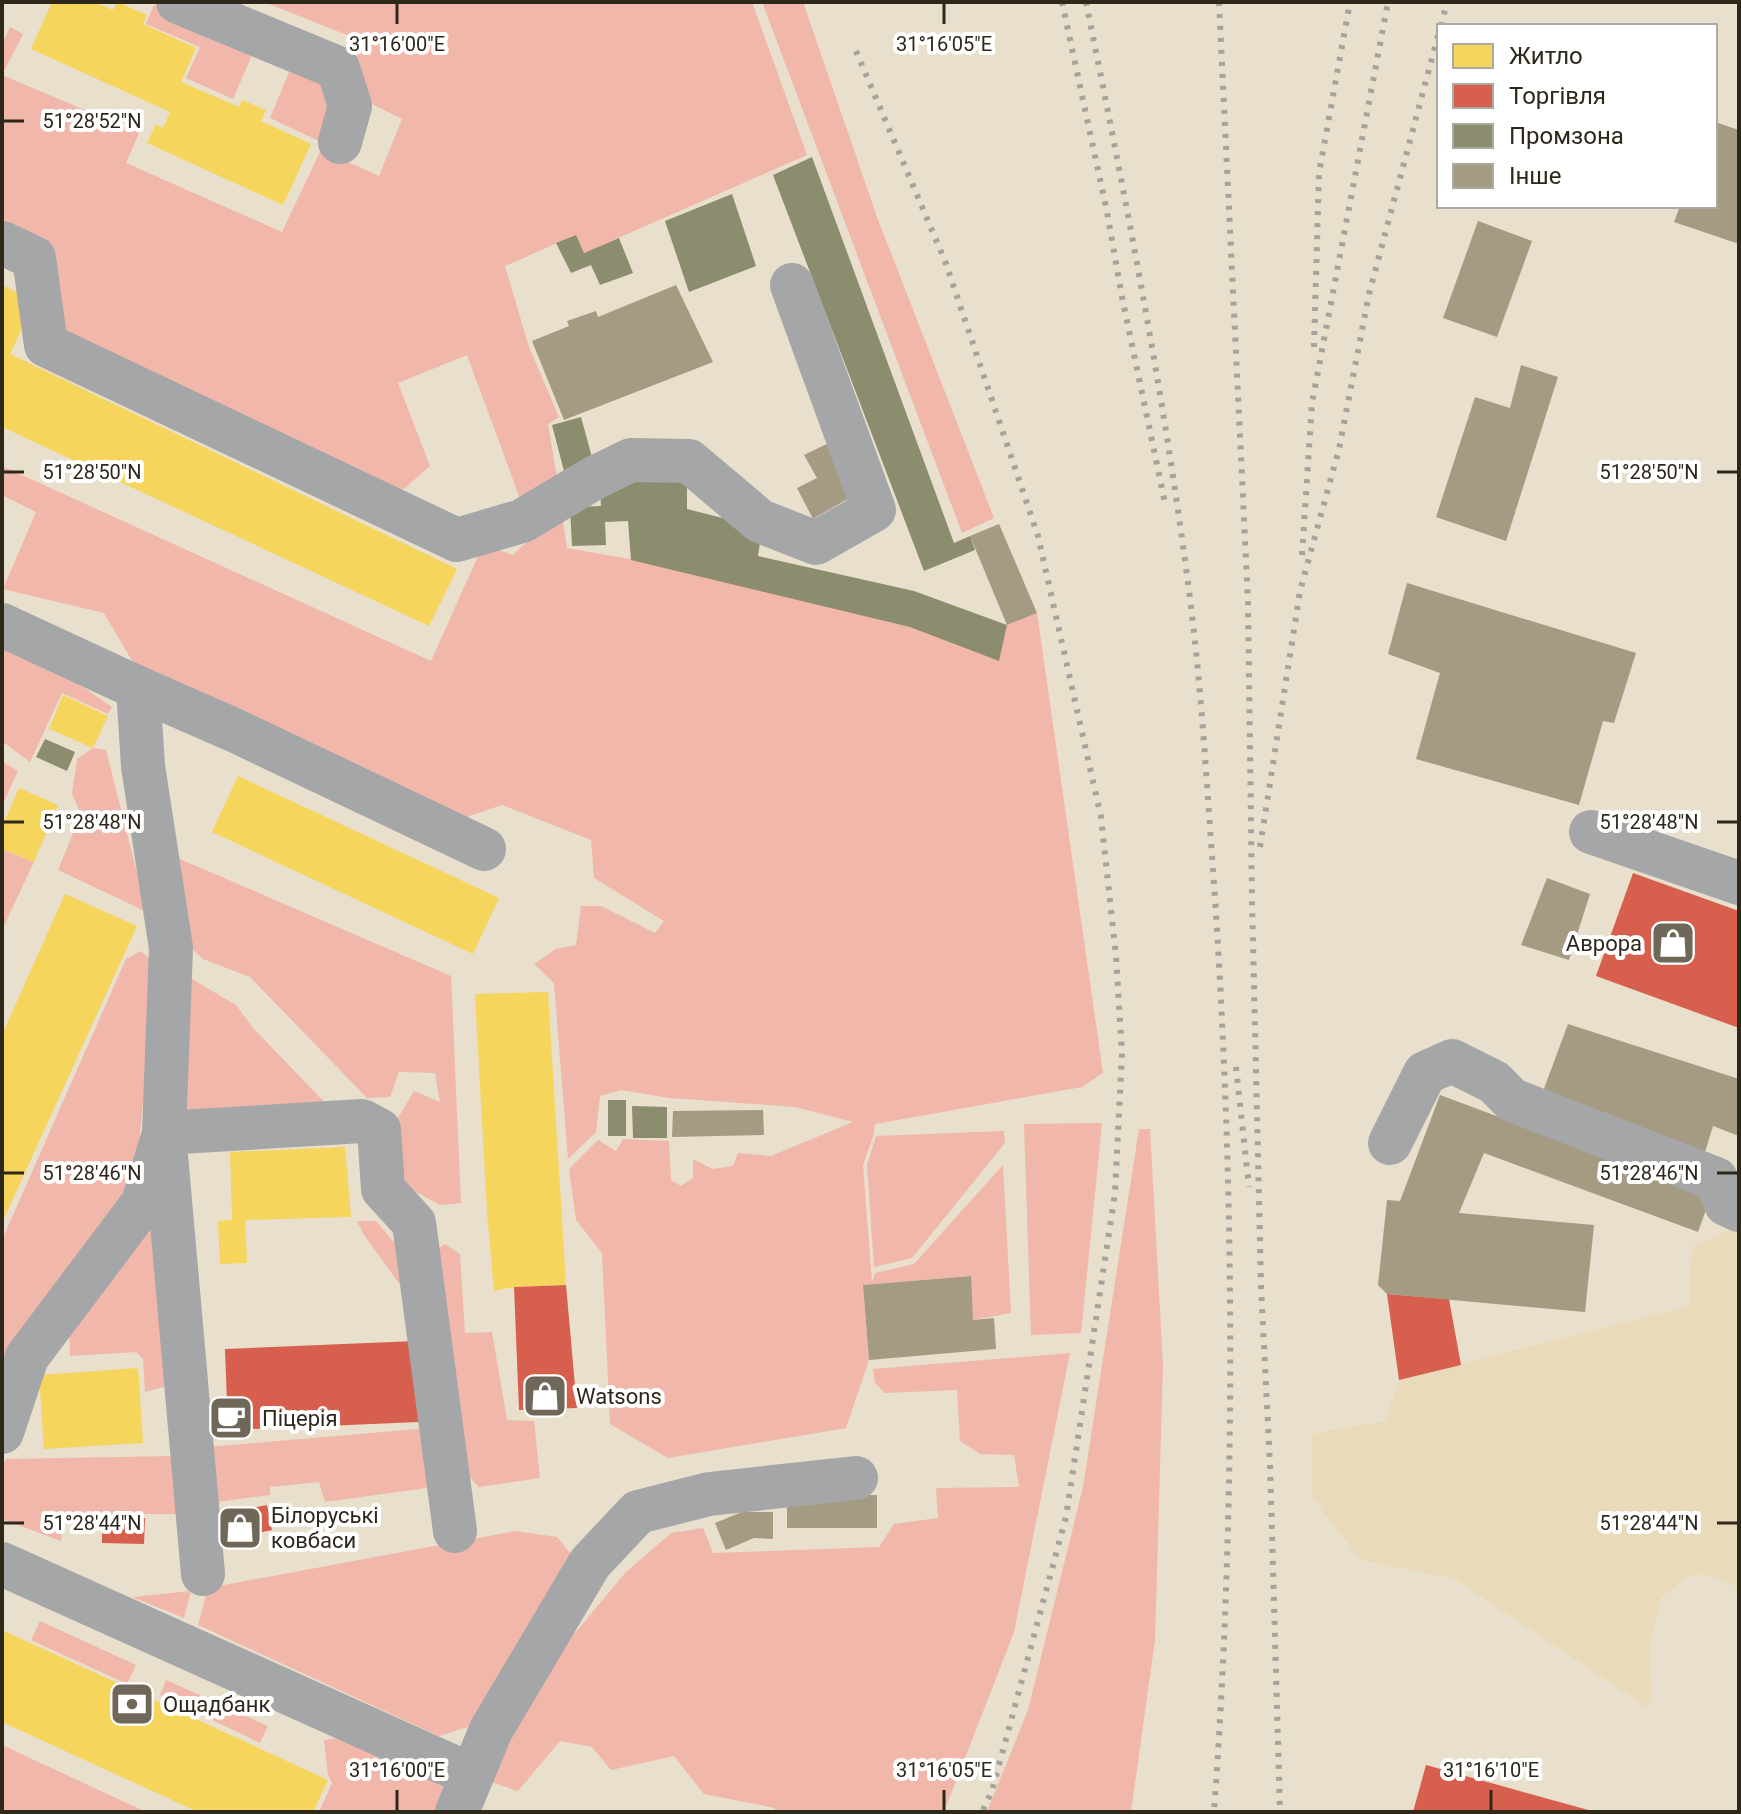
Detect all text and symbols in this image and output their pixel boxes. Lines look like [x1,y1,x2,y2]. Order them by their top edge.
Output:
legend [1437,24,1717,208]
text: 31°16'00"E [349,32,445,56]
text: 31°16'05"E [896,32,992,56]
text: Житло [1509,42,1583,70]
text: Торгівля [1509,82,1606,110]
text: 51°28'52"N [42,109,142,133]
text: Промзона [1509,122,1624,150]
text: Інше [1509,162,1562,190]
text: 51°28'50"N [42,460,142,484]
text: 51°28'50"N [1599,460,1699,484]
text: 51°28'48"N [42,810,142,834]
text: 51°28'48"N [1599,810,1699,834]
shop icon: Аврора [1649,919,1697,967]
place label: Аврора [1566,931,1642,956]
text: 51°28'46"N [42,1161,142,1185]
text: 51°28'46"N [1599,1161,1699,1185]
shop icon: Watsons [521,1372,569,1420]
place label: Watsons [576,1384,662,1409]
cafe icon: Піцерія [207,1394,255,1442]
place label: Піцерія [262,1406,338,1431]
place label: Білоруські ковбаси [271,1503,379,1553]
shop icon: Білоруські ковбаси [216,1504,264,1552]
text: 51°28'44"N [42,1511,142,1535]
text: 51°28'44"N [1599,1511,1699,1535]
bank icon: Ощадбанк [108,1680,156,1728]
place label: Ощадбанк [163,1692,270,1717]
text: 31°16'00"E [349,1758,445,1782]
text: 31°16'05"E [896,1758,992,1782]
text: 31°16'10"E [1443,1758,1539,1782]

